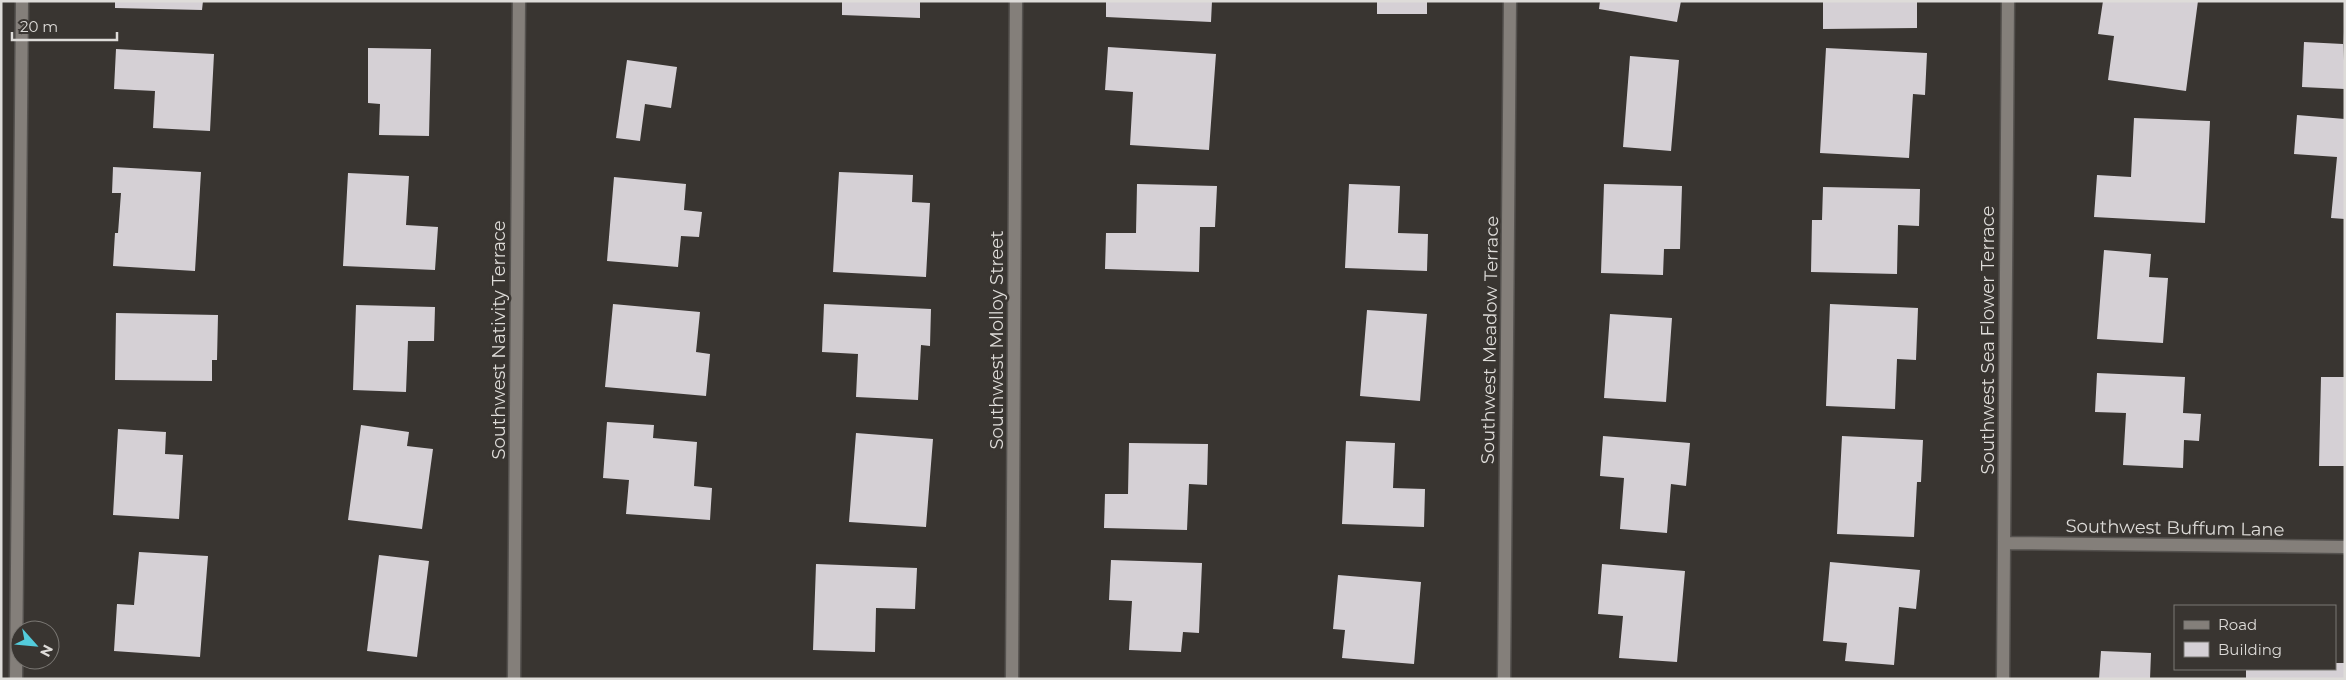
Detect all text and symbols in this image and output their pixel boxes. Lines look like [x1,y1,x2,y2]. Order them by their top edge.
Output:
scale bar [12,10,118,42]
text: 20 m [20,17,58,36]
street label: Southwest Sea Flower Terrace [1977,205,1999,474]
street label: Southwest Meadow Terrace [1477,216,1503,464]
street label: Southwest Nativity Terrace [488,220,510,460]
street label: Southwest Molloy Street [986,230,1008,450]
street label: Southwest Buffum Lane [2065,515,2285,541]
legend [2174,605,2336,670]
text: Road [2218,615,2257,634]
north arrow [10,620,60,670]
text: Building [2218,640,2282,659]
text: N [36,642,57,660]

